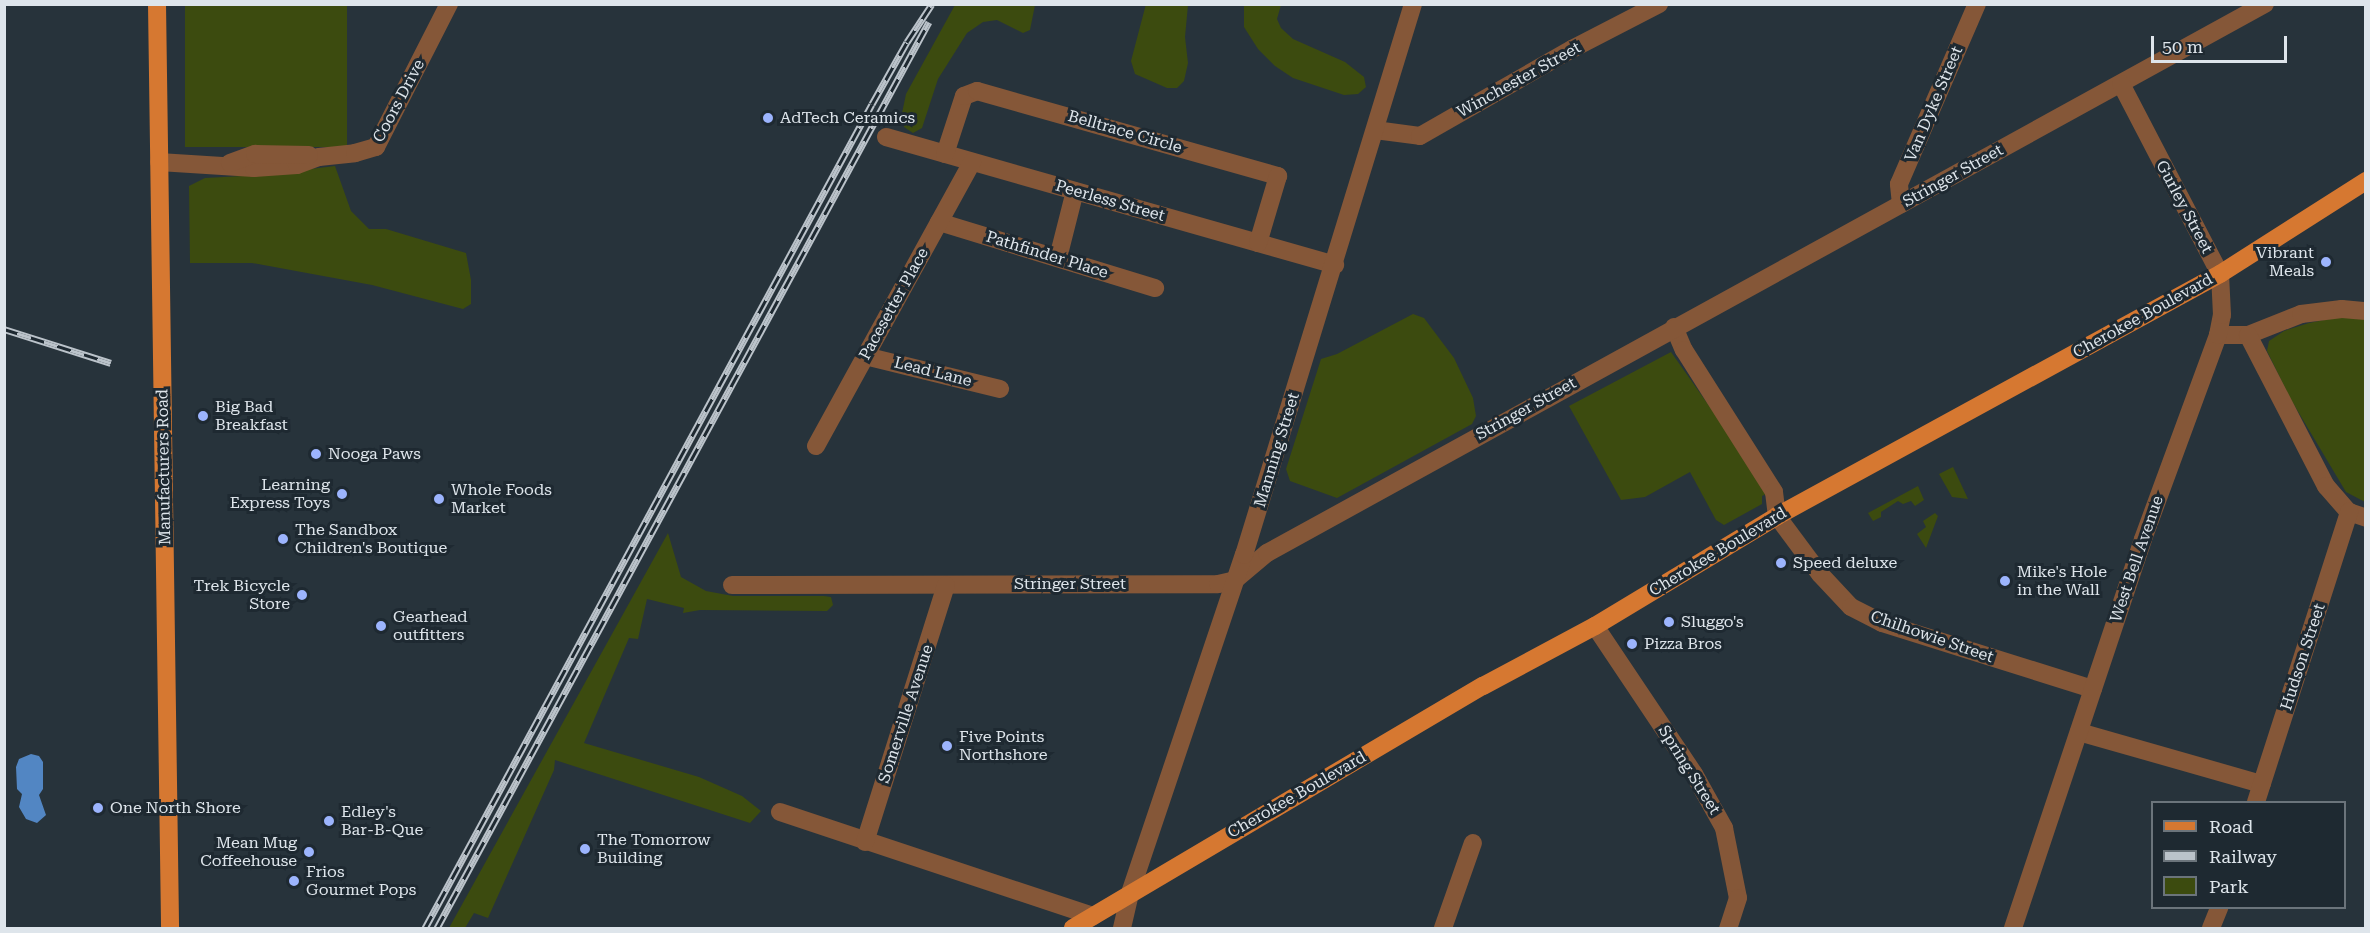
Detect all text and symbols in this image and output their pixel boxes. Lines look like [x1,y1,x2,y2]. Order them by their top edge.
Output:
scale bar [2154,24,2290,62]
text: 50 m [2162,36,2203,57]
street label: Winchester Street [1454,38,1584,122]
street label: Van Dyke Street [1901,43,1967,165]
street label: Coors Drive [369,56,429,146]
street label: Belltrace Circle [1066,107,1184,157]
place label: AdTech Ceramics [780,108,915,128]
marker: AdTech Ceramics [761,111,775,125]
street label: Stringer Street [1899,140,2007,212]
street label: Gurley Street [2151,157,2217,257]
street label: Peerless Street [1053,176,1167,226]
street label: Pathfinder Place [984,227,1110,283]
place label: Vibrant Meals [2256,243,2314,281]
street label: Pacesetter Place [855,245,933,363]
marker: Vibrant Meals [2319,255,2333,269]
street label: Cherokee Boulevard [2070,270,2216,362]
street label: Lead Lane [892,353,974,391]
street label: Stringer Street [1472,373,1580,445]
street label: Manufacturers Road [153,389,175,545]
street label: Manning Street [1250,390,1304,510]
place label: Big Bad Breakfast [215,397,288,435]
marker: Big Bad Breakfast [196,409,210,423]
place label: Nooga Paws [328,444,421,464]
marker: Nooga Paws [309,447,323,461]
place label: Learning Express Toys [230,475,330,513]
place label: Whole Foods Market [451,480,552,518]
marker: Learning Express Toys [335,487,349,501]
marker: Whole Foods Market [432,492,446,506]
street label: West Bell Avenue [2106,493,2168,625]
street label: Cherokee Boulevard [1646,503,1790,601]
place label: The Sandbox Children's Boutique [295,520,447,558]
marker: The Sandbox Children's Boutique [276,532,290,546]
place label: Speed deluxe [1793,553,1897,573]
marker: Speed deluxe [1774,556,1788,570]
place label: Mike's Hole in the Wall [2017,562,2107,600]
street label: Stringer Street [1014,574,1126,594]
marker: Mike's Hole in the Wall [1998,574,2012,588]
place label: Trek Bicycle Store [194,576,290,614]
marker: Trek Bicycle Store [295,588,309,602]
street label: Hudson Street [2277,601,2329,713]
place label: Gearhead outfitters [393,607,468,645]
street label: Chilhowie Street [1868,607,1996,667]
place label: Sluggo's [1681,612,1744,632]
marker: Sluggo's [1662,615,1676,629]
marker: Gearhead outfitters [374,619,388,633]
place label: Pizza Bros [1644,634,1722,654]
marker: Pizza Bros [1625,637,1639,651]
street label: Somerville Avenue [875,642,937,786]
street label: Spring Street [1654,722,1724,818]
place label: Five Points Northshore [959,727,1048,765]
marker: Five Points Northshore [940,739,954,753]
street label: Cherokee Boulevard [1224,748,1370,842]
place label: One North Shore [110,798,241,818]
marker: One North Shore [91,801,105,815]
legend [2151,801,2346,909]
place label: Edley's Bar-B-Que [341,802,423,840]
marker: Edley's Bar-B-Que [322,814,336,828]
text: Road [2209,816,2253,837]
place label: The Tomorrow Building [597,830,711,868]
place label: Mean Mug Coffeehouse [200,833,297,871]
marker: The Tomorrow Building [578,842,592,856]
marker: Mean Mug Coffeehouse [302,845,316,859]
text: Railway [2209,846,2277,867]
place label: Frios Gourmet Pops [306,862,416,900]
marker: Frios Gourmet Pops [287,874,301,888]
text: Park [2209,876,2249,897]

